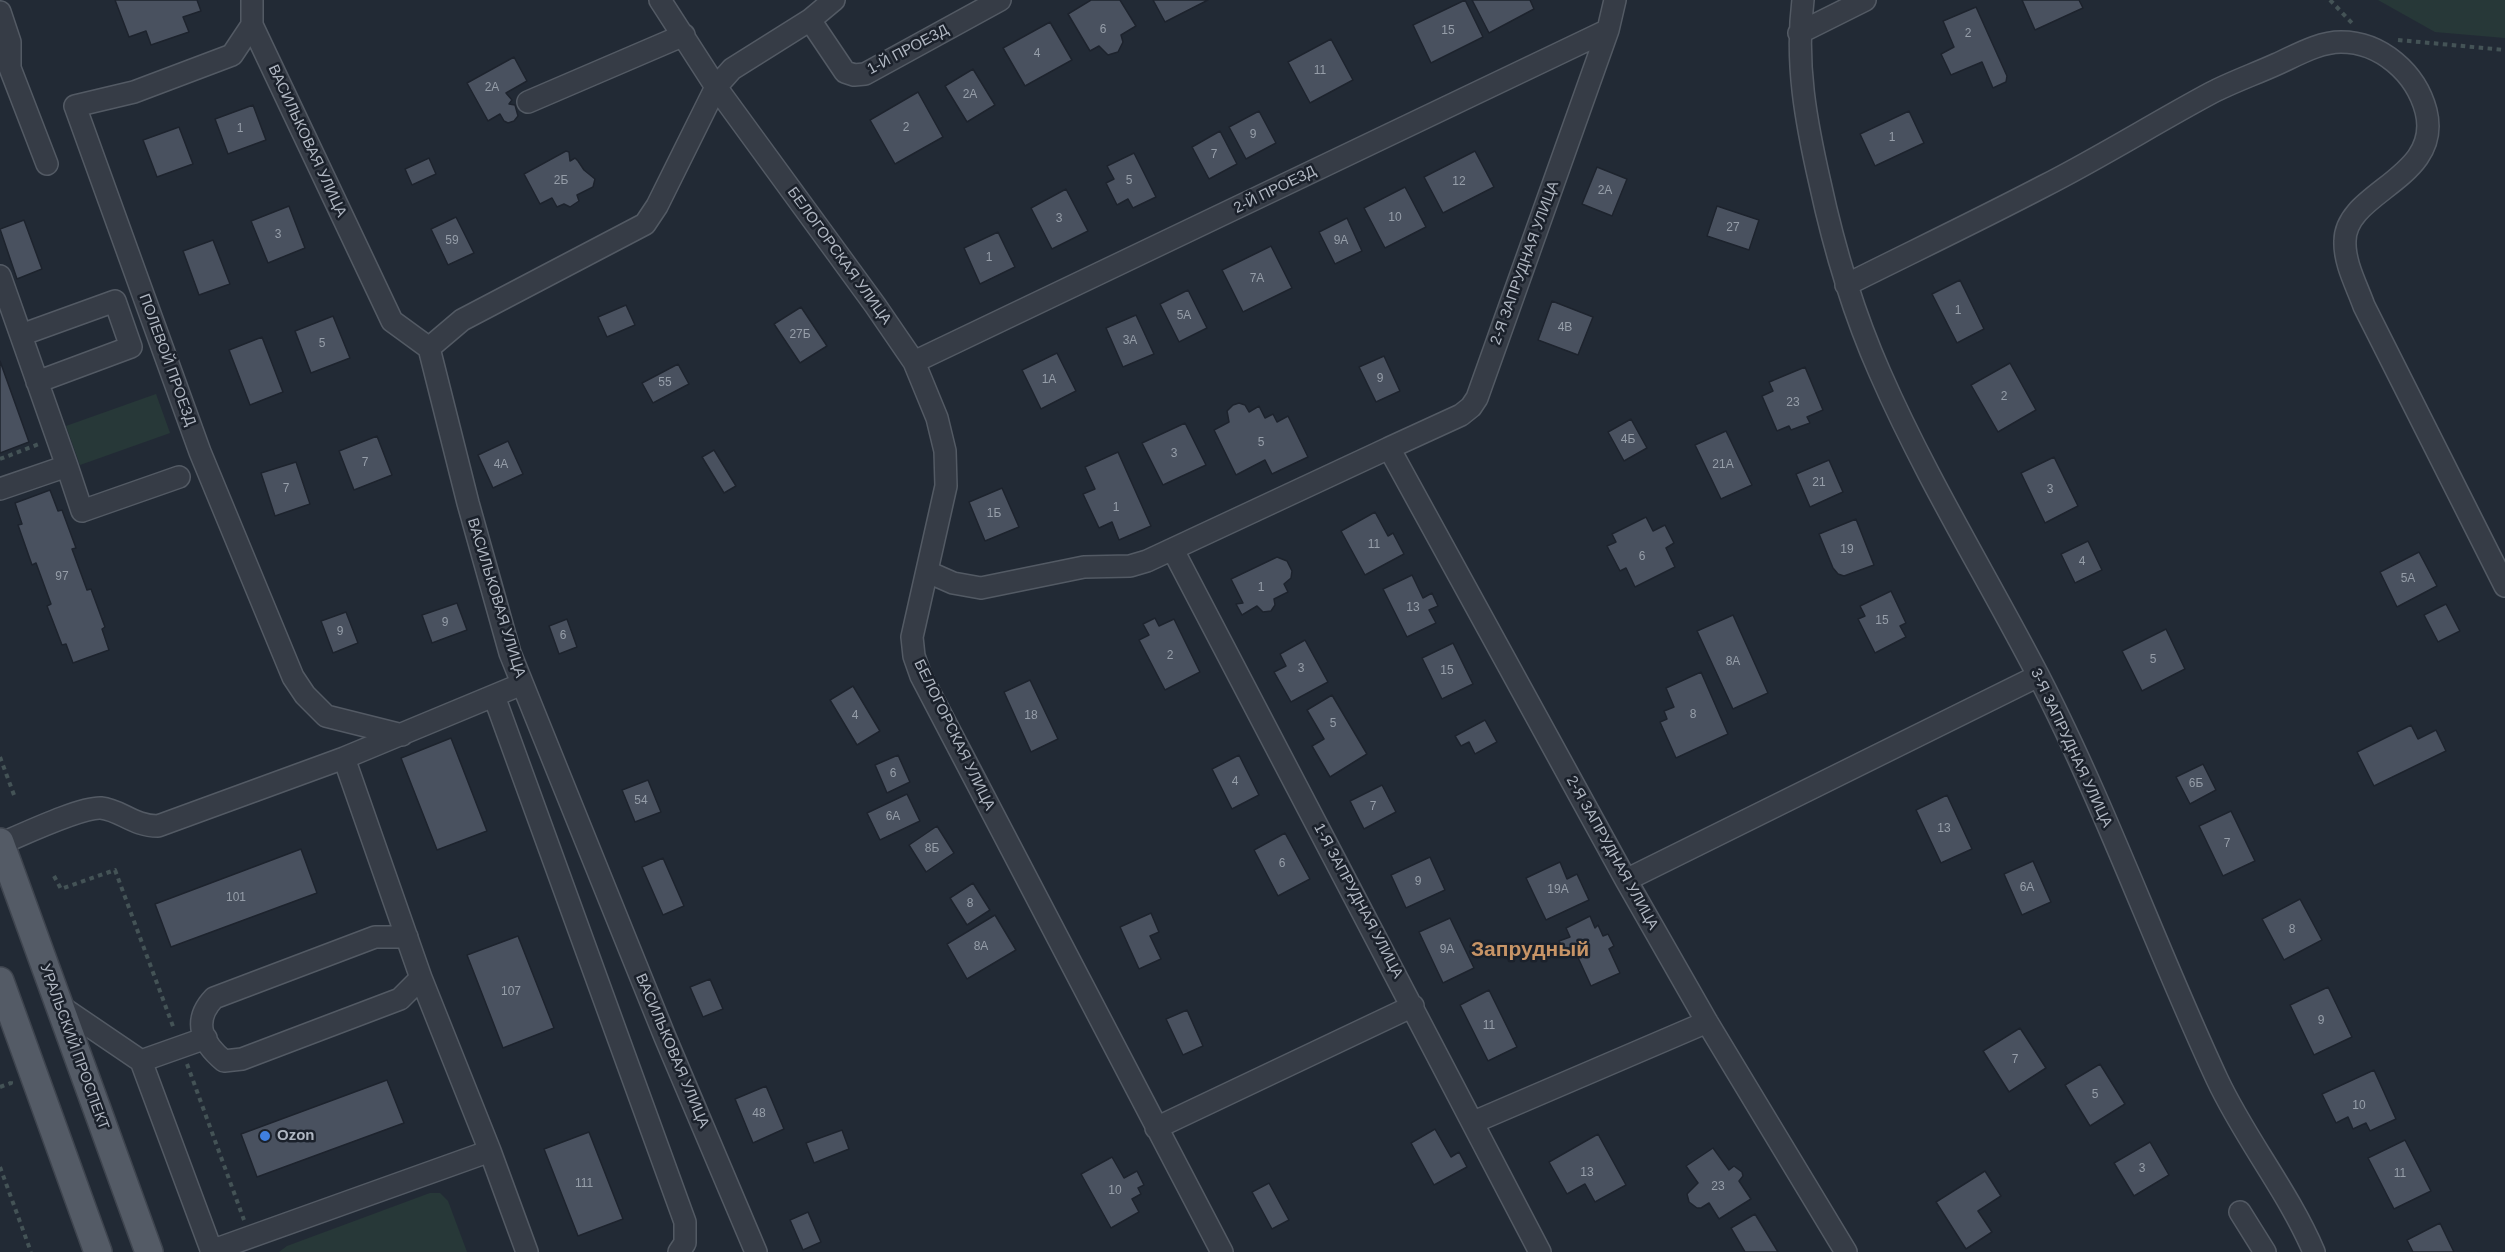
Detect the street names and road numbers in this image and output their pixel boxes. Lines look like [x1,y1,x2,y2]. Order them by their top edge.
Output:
street label: 1-Й ПРОЕЗД [864,21,952,79]
street label: ВАСИЛЬКОВАЯ УЛИЦА [264,62,350,220]
street label: 2-Й ПРОЕЗД [1231,162,1319,218]
street label: 2-Я ЗАПРУДНАЯ УЛИЦА [1487,178,1563,348]
street label: БЕЛОГОРСКАЯ УЛИЦА [783,184,895,328]
street label: ПОЛЕВОЙ ПРОЕЗД [135,291,199,429]
street label: ВАСИЛЬКОВАЯ УЛИЦА [463,516,529,680]
street label: БЕЛОГОРСКАЯ УЛИЦА [910,657,998,813]
street label: 3-Я ЗАПРУДНАЯ УЛИЦА [2026,666,2116,830]
street label: 2-Я ЗАПРУДНАЯ УЛИЦА [1562,773,1662,933]
street label: 1-Я ЗАПРУДНАЯ УЛИЦА [1309,820,1407,982]
street label: УРАЛЬСКИЙ ПРОСПЕКТ [36,962,112,1132]
street label: ВАСИЛЬКОВАЯ УЛИЦА [631,971,713,1131]

